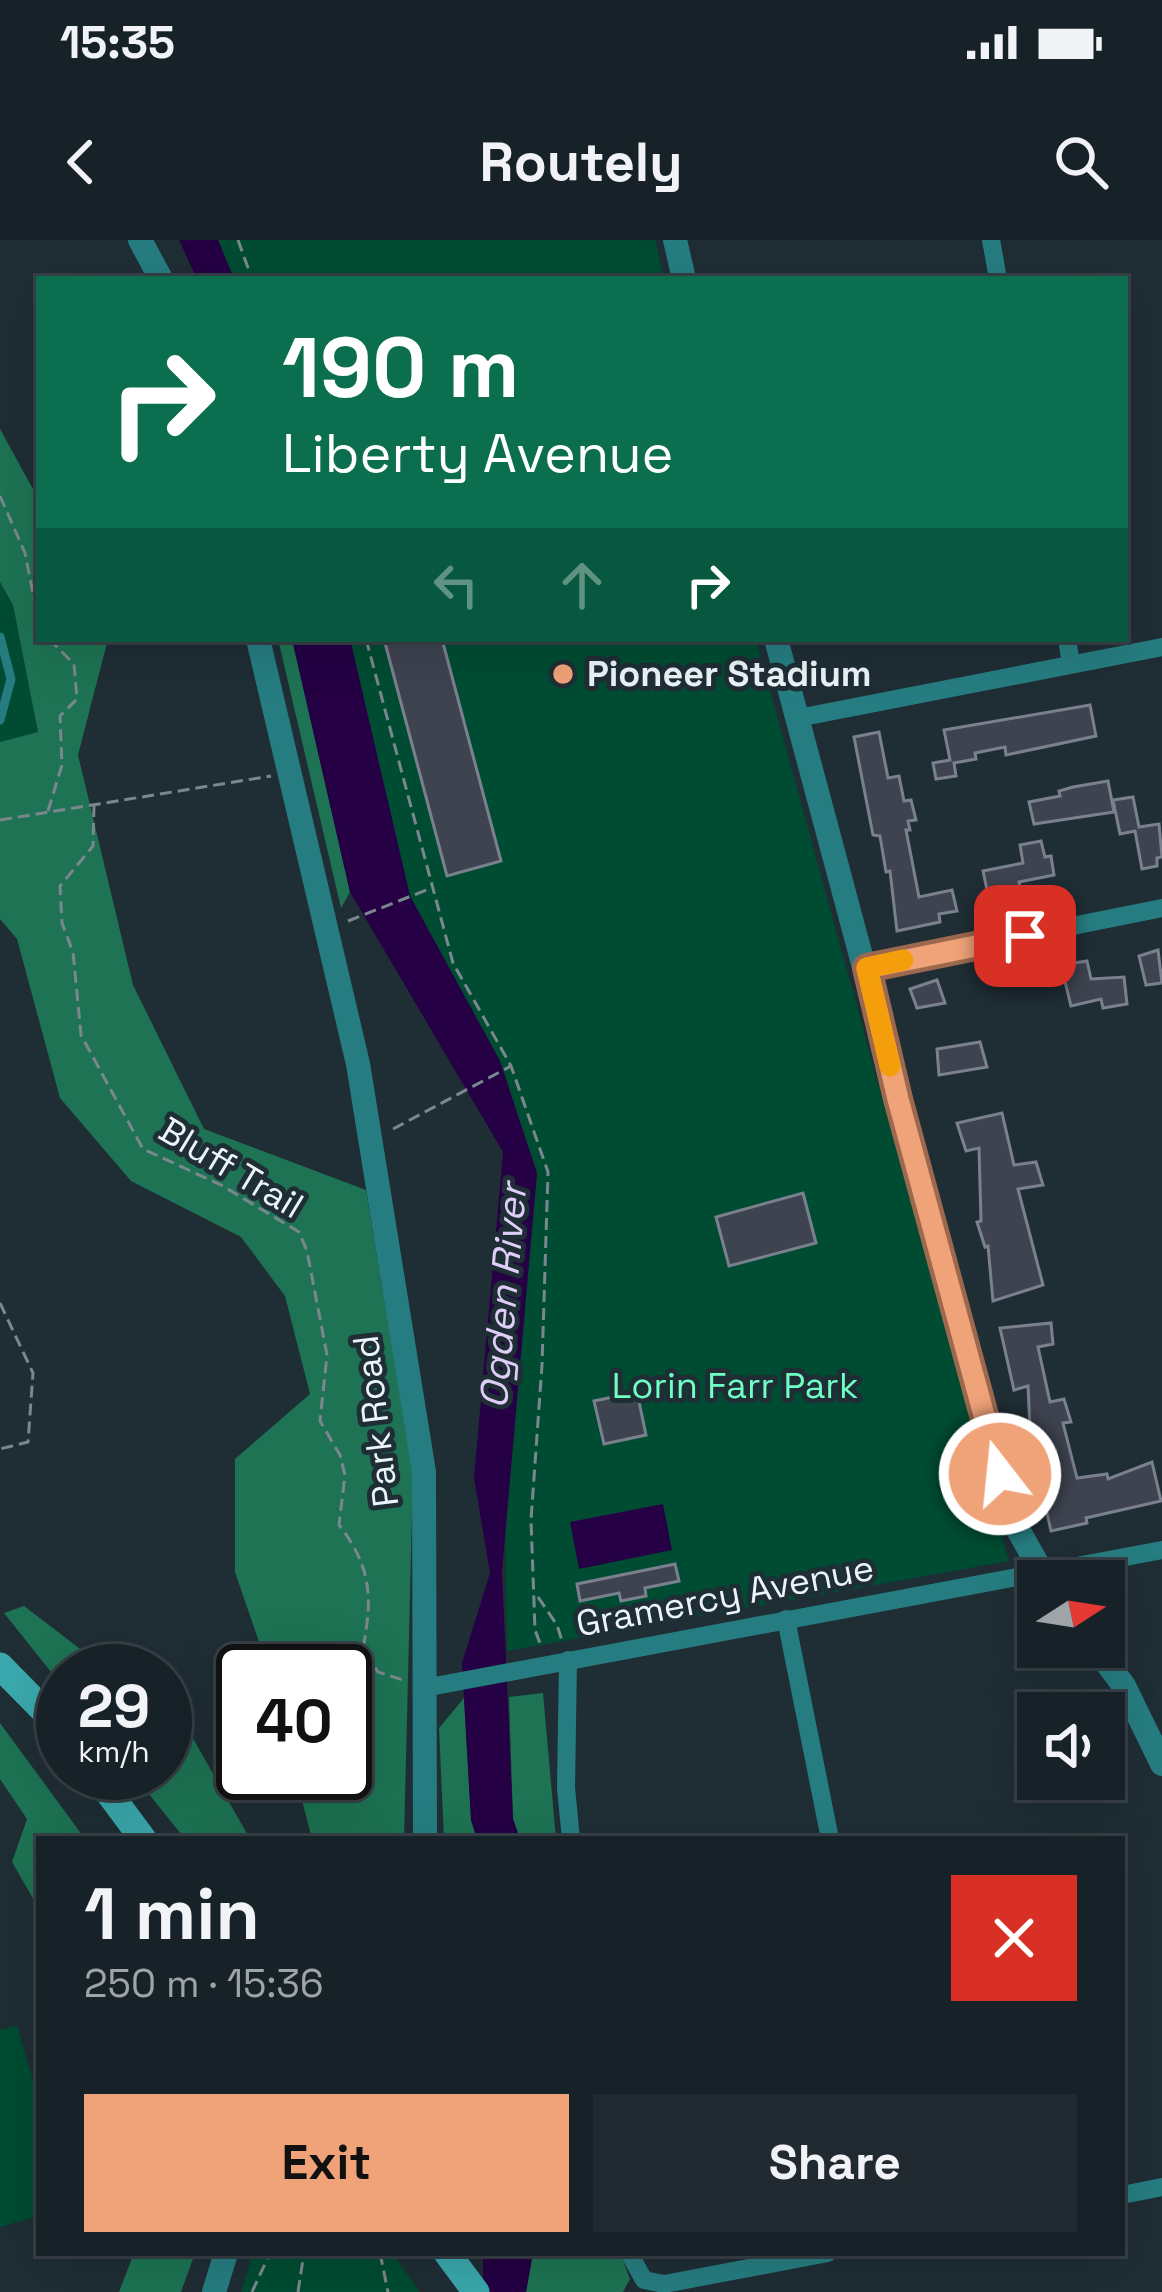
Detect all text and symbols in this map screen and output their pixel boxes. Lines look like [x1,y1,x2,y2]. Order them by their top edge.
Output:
text: 15:35 [60,14,175,71]
text: Routely [480,128,682,197]
icon: back [48,129,114,195]
icon: search [1048,129,1114,195]
text: 190 m [282,314,519,422]
icon: right [84,324,240,480]
text: Liberty Avenue [282,419,674,488]
icon: left [423,552,489,618]
icon: ahead [549,552,615,618]
icon: right [675,552,741,618]
place label: Pioneer Stadium [587,651,872,697]
marker: Pioneer Stadium [550,661,576,687]
pin [974,885,1076,987]
icon: arrive [992,903,1058,969]
street label: Bluff Trail [151,1107,311,1229]
water label: Ogden River [469,1177,538,1410]
street label: Park Road [343,1333,409,1509]
park label: Lorin Farr Park [612,1363,858,1409]
position arrow [937,1411,1063,1537]
street label: Gramercy Avenue [572,1545,878,1647]
north arrow [1017,1560,1125,1668]
map controls [1017,1560,1125,1800]
speed limit sign: 40 [216,1644,372,1800]
text: 29 [78,1668,150,1745]
button: sound [1017,1692,1125,1800]
text: km/h [78,1732,150,1771]
text: 1 min [84,1868,260,1960]
button: close [951,1875,1077,2001]
text: 250 m · 15:36 [84,1959,324,2008]
button: Exit [84,2094,569,2232]
button: Share [593,2094,1077,2232]

